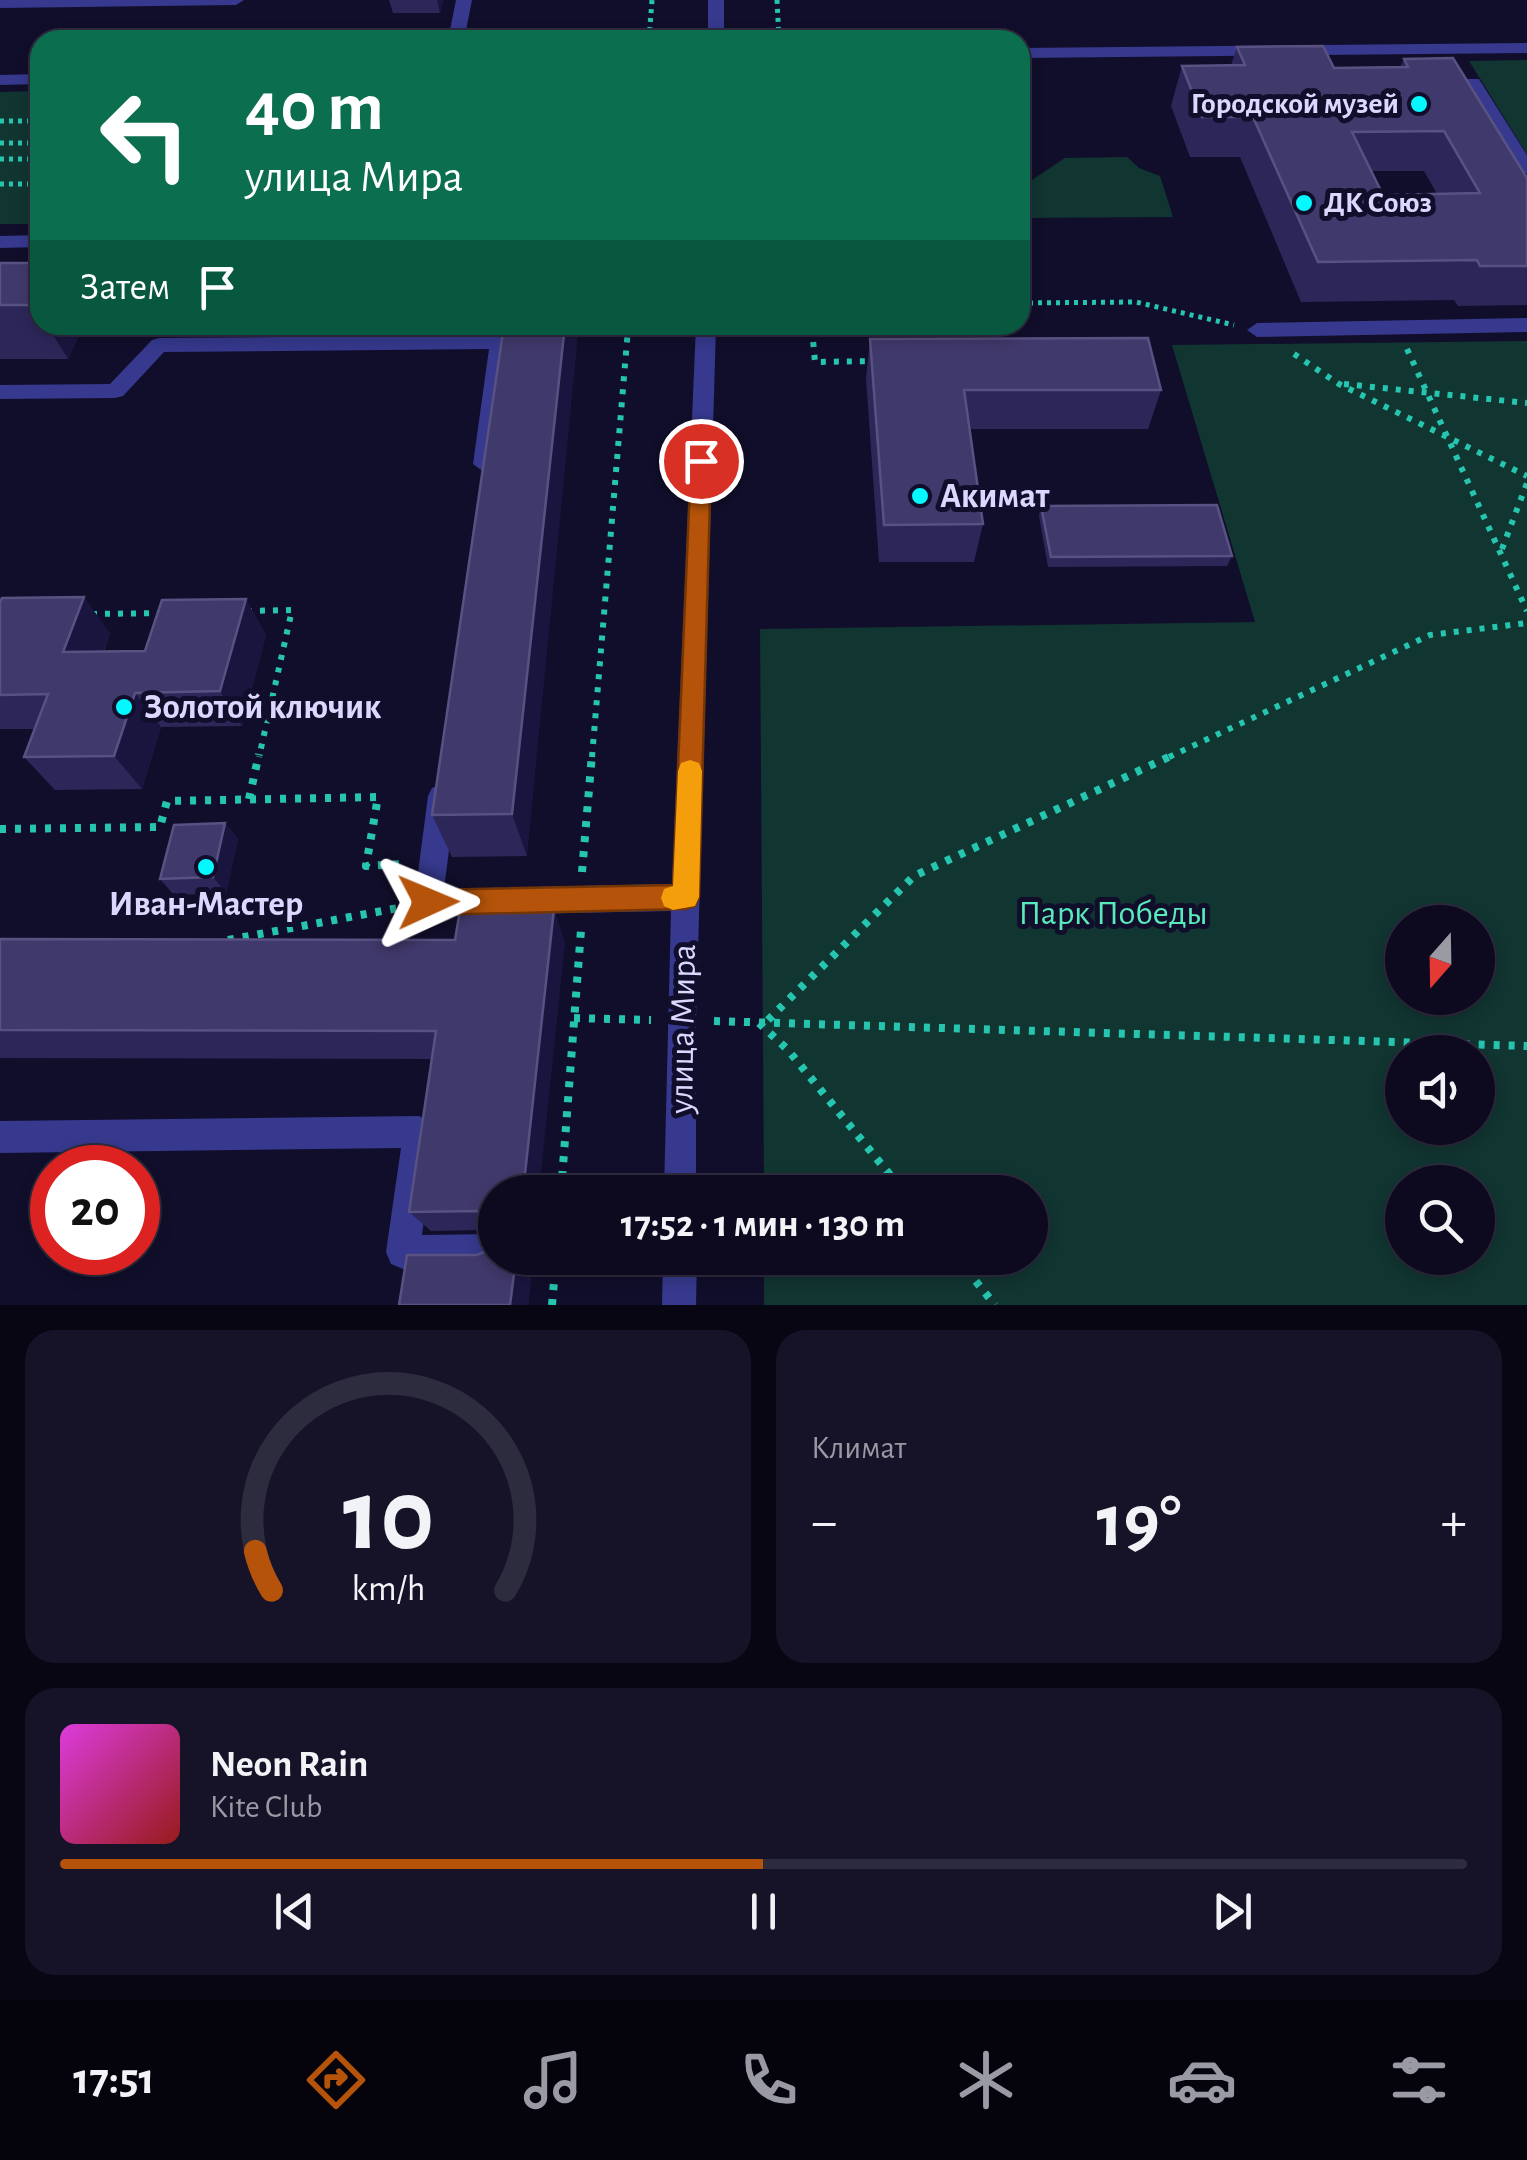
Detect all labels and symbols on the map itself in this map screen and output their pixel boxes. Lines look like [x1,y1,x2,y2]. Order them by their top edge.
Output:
place label: Городской музей [1191,89,1399,119]
marker: Городской музей [1408,93,1430,115]
place label: ДК Союз [1324,188,1432,218]
marker: ДК Союз [1293,192,1315,214]
pin [659,419,744,504]
place label: Акимат [940,479,1050,514]
marker: Акимат [909,485,931,507]
place label: Золотой ключик [144,690,382,725]
marker: Золотой ключик [113,696,135,718]
position arrow [376,850,480,954]
marker: Иван-Мастер [195,856,217,878]
place label: Иван-Мастер [109,887,303,922]
park label: Парк Победы [1018,896,1208,931]
north arrow [1385,905,1495,1015]
street label: улица Мира [664,944,702,1115]
speed limit sign: 20 [30,1145,160,1275]

